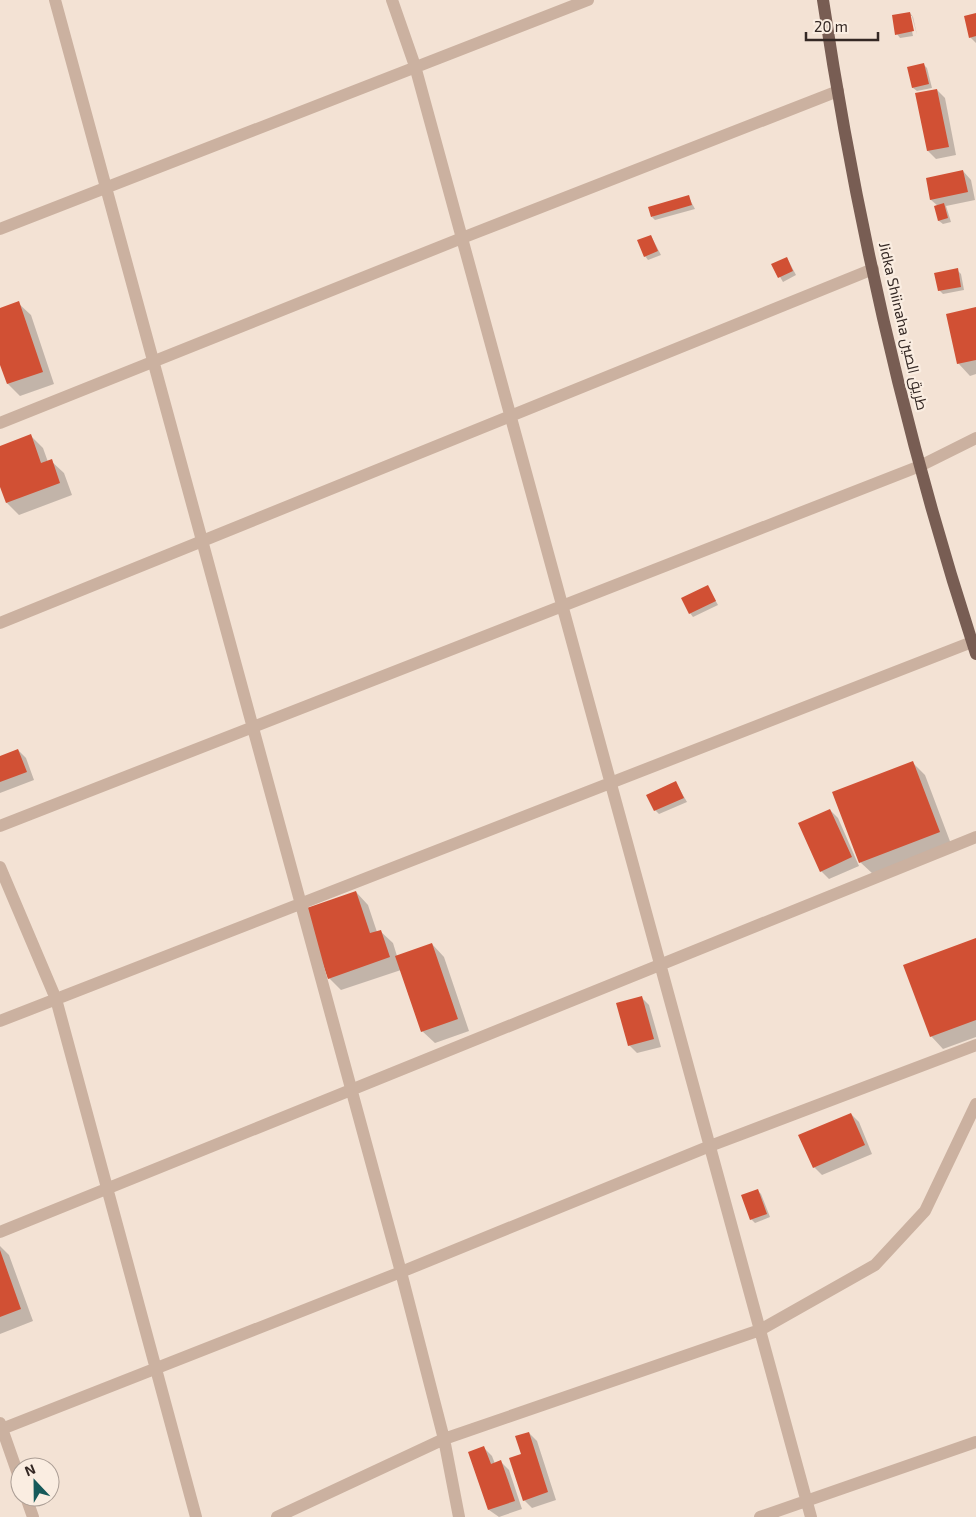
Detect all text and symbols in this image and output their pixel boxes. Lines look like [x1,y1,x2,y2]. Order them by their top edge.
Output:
scale bar [806,10,878,42]
text: 20 m [814,17,848,35]
street label: Jidka Shiinaha طريق الصين [874,240,932,412]
north arrow [10,1457,60,1507]
text: N [22,1460,38,1479]

